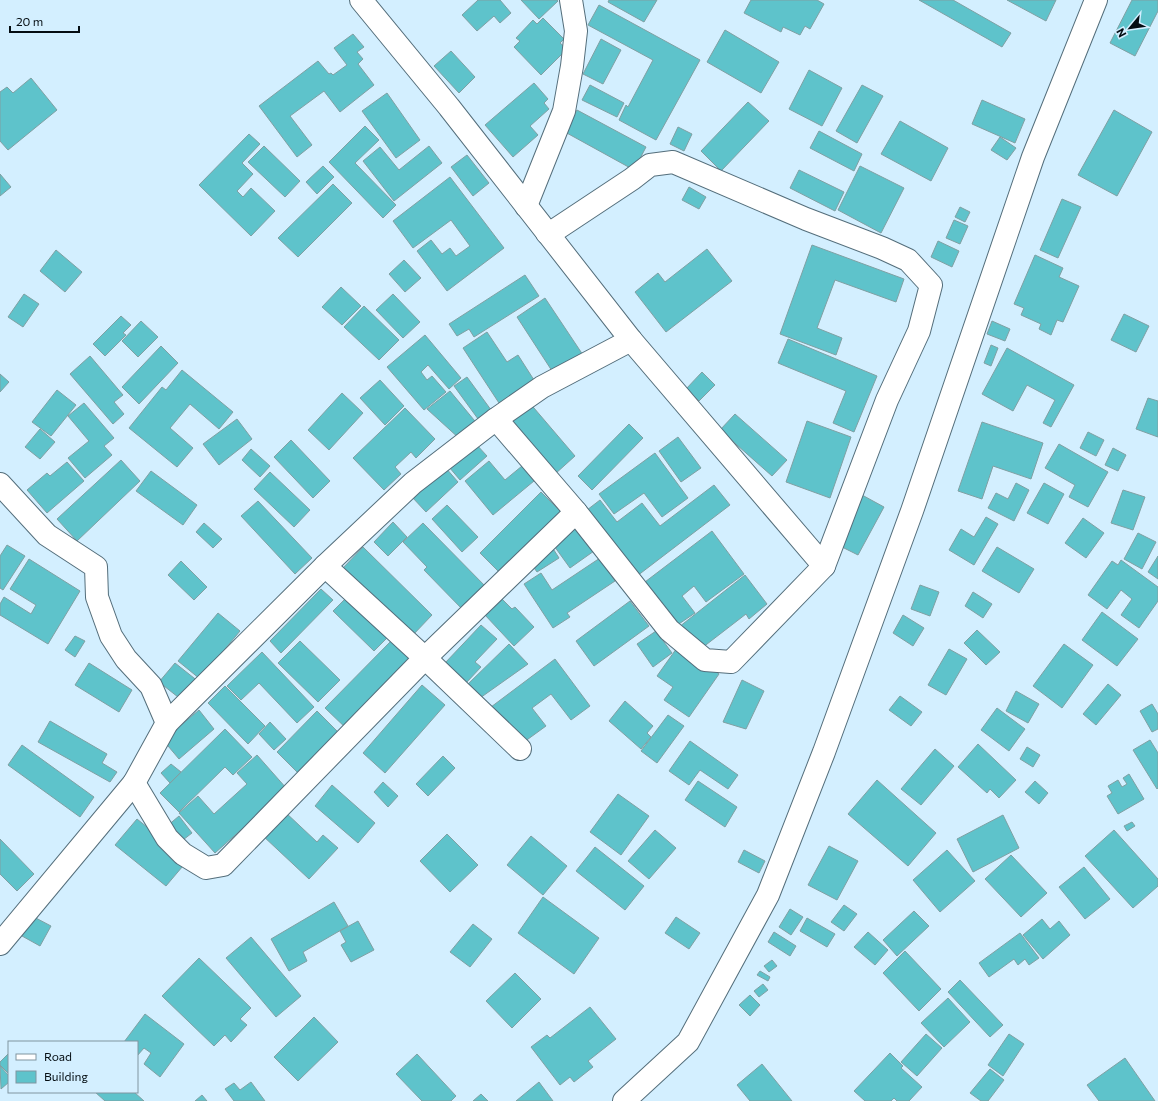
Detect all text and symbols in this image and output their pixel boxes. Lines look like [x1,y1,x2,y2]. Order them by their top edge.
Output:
scale bar [10,8,79,34]
north arrow [1110,8,1150,48]
text: 20 m [16,14,43,28]
text: N [1113,26,1129,40]
legend [8,1041,138,1093]
text: Road [44,1049,72,1063]
text: Building [44,1069,88,1083]

